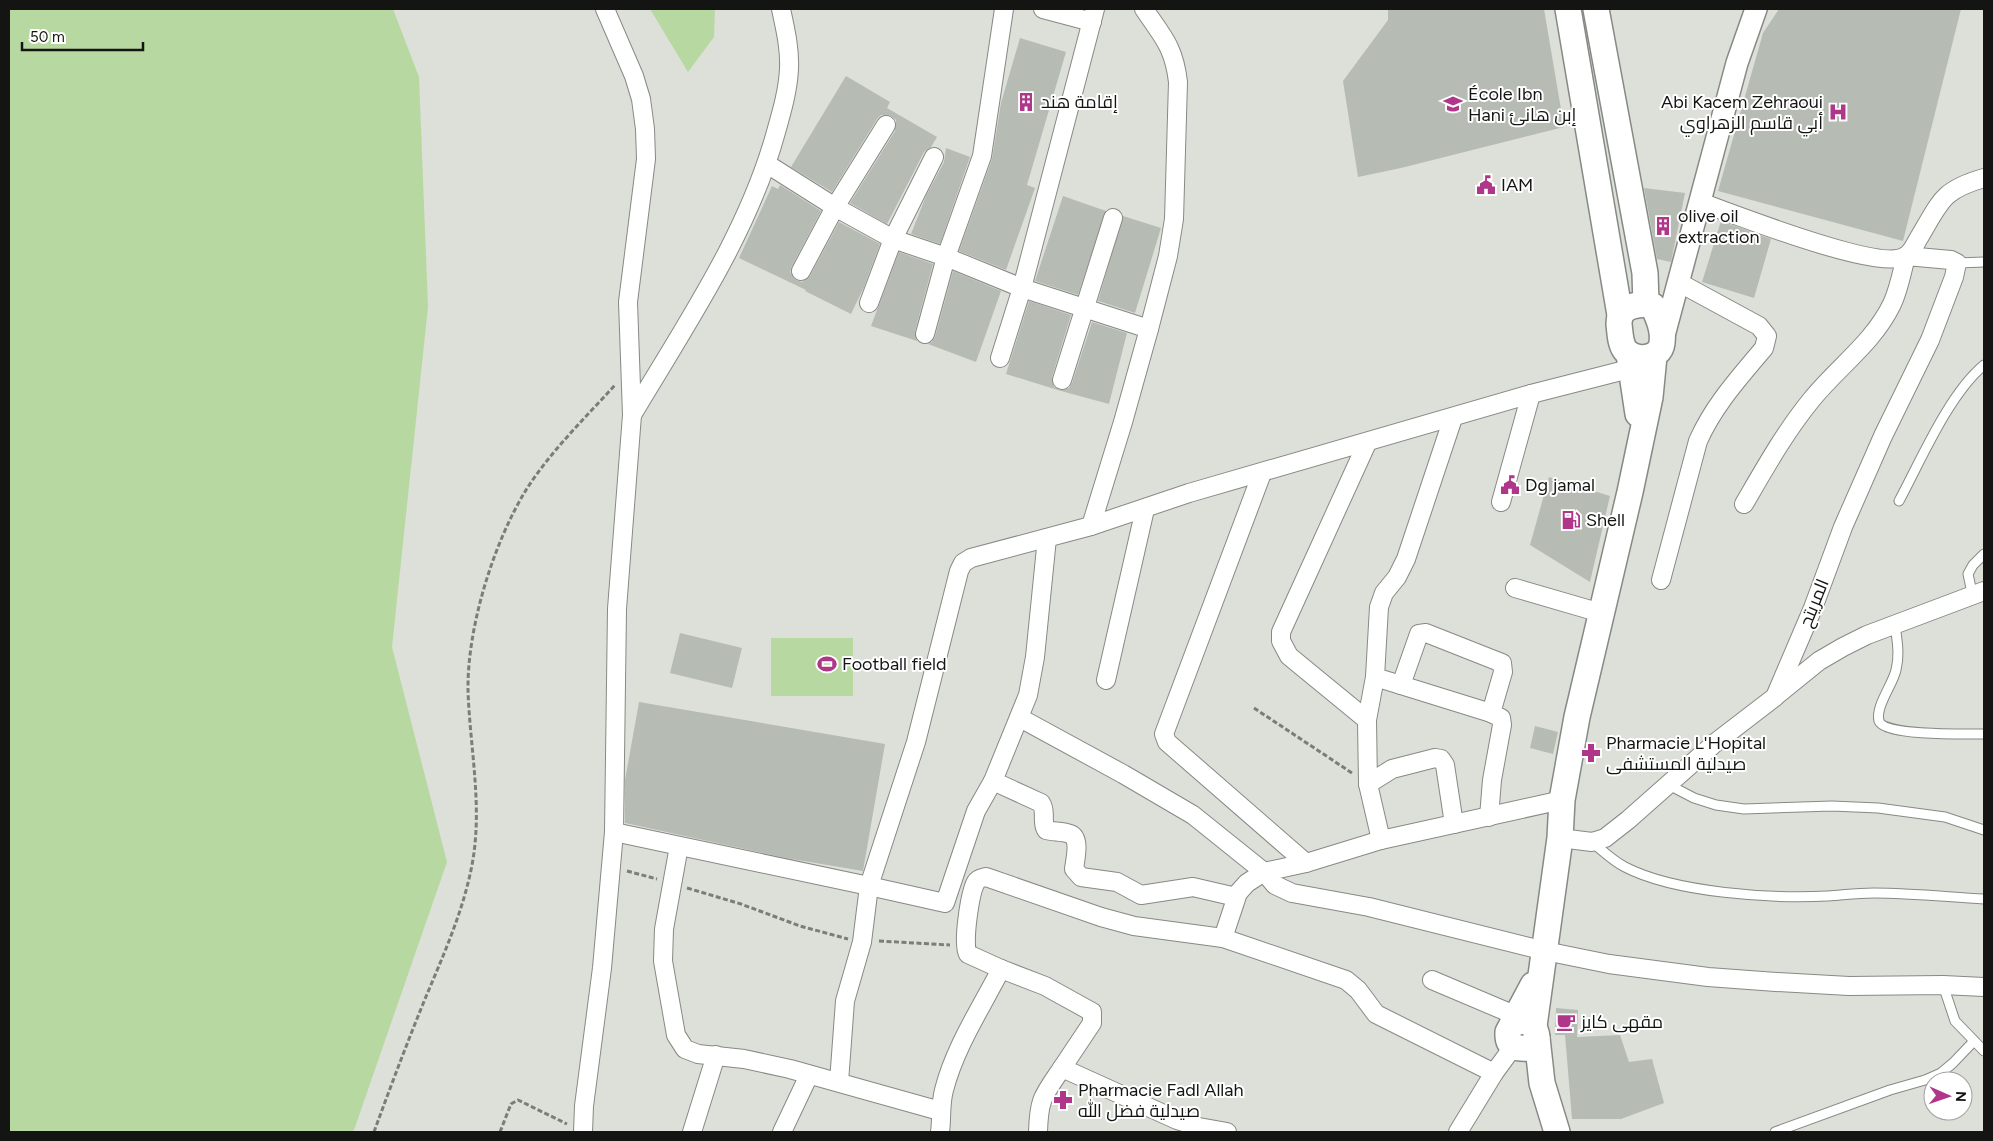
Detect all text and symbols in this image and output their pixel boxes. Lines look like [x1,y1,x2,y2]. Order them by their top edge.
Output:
scale bar [22,20,144,52]
text: 50 m [30,28,65,46]
place label: École Ibn Hani إبن هانئ [1468,83,1577,126]
building icon: إقامة هند [1015,91,1037,113]
place label: إقامة هند [1041,91,1118,113]
place label: Abi Kacem Zehraoui أبي قاسم الزهراوي [1661,91,1823,137]
school or university icon: École Ibn Hani إبن هانئ [1442,93,1464,115]
hospital icon: Abi Kacem Zehraoui أبي قاسم الزهراوي [1827,101,1849,123]
public building icon: IAM [1475,174,1497,196]
place label: IAM [1501,174,1533,196]
place label: olive oil extraction [1678,205,1760,248]
building icon: olive oil extraction [1652,215,1674,237]
public building icon: Dg jamal [1499,474,1521,496]
place label: Dg jamal [1525,474,1595,496]
fuel station icon: Shell [1560,509,1582,531]
place label: Shell [1586,509,1625,531]
street label: المريتح [1794,576,1835,631]
sports icon: Football field [816,653,838,675]
place label: Football field [842,653,947,675]
place label: Pharmacie L'Hopital صيدلية المستشفى [1606,732,1766,775]
pharmacy icon: Pharmacie L'Hopital صيدلية المستشفى [1580,742,1602,764]
cafe icon: مقهى كايز [1555,1011,1577,1033]
place label: مقهى كايز [1580,1011,1663,1033]
north arrow [1923,1071,1973,1121]
place label: Pharmacie Fadl Allah صيدلية فضل الله [1078,1079,1244,1122]
pharmacy icon: Pharmacie Fadl Allah صيدلية فضل الله [1052,1089,1074,1111]
text: N [1952,1091,1969,1102]

